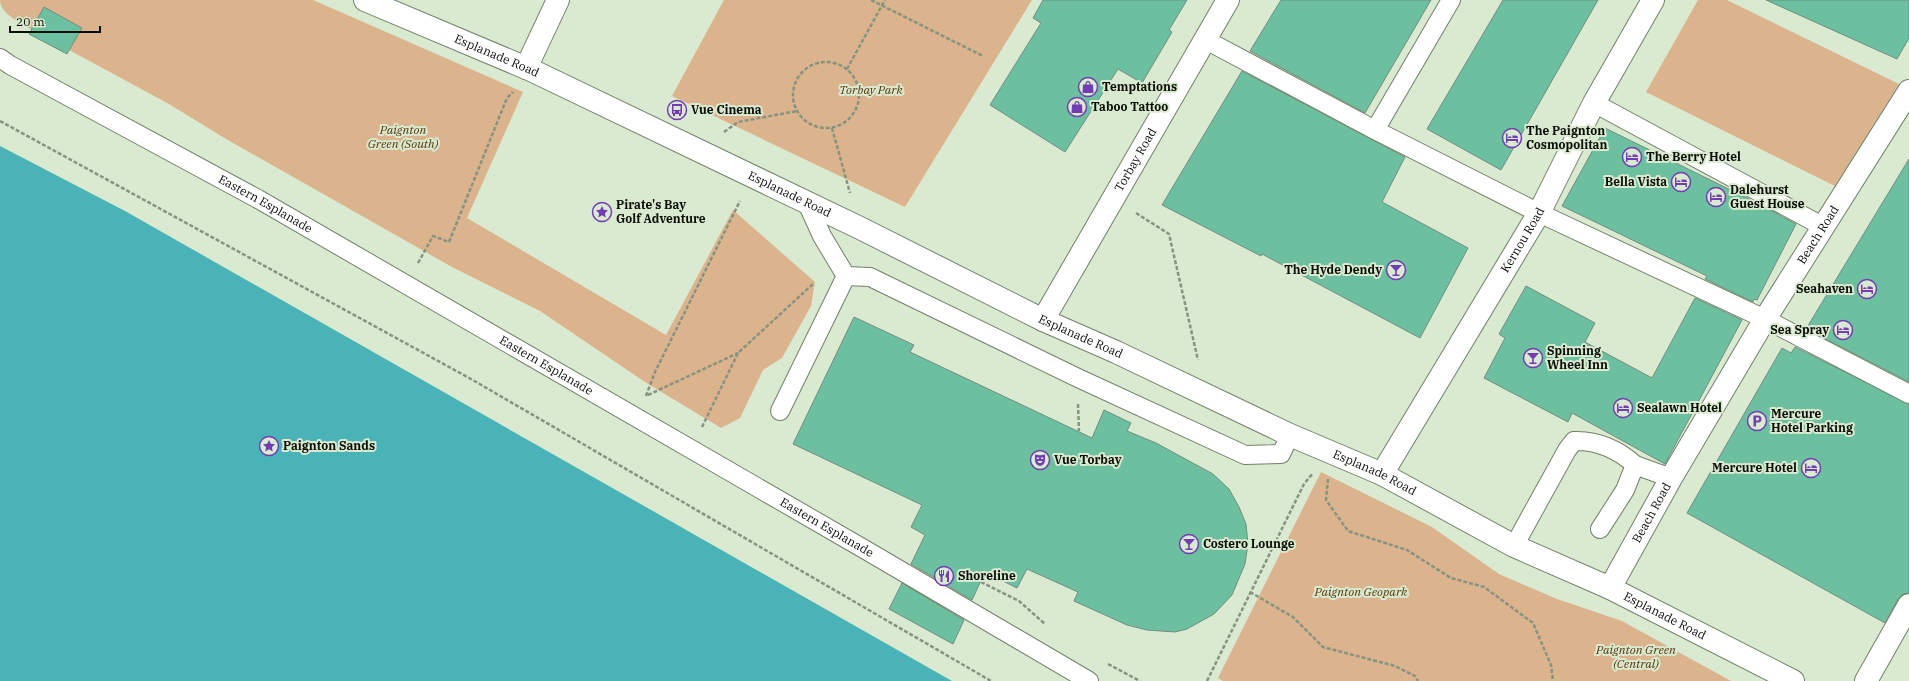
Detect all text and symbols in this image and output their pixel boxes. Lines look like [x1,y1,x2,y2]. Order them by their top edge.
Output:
scale bar [10,8,100,34]
text: 20 m [16,14,45,29]
street label: Esplanade Road [452,31,542,80]
shop icon: Temptations [1077,76,1099,98]
place label: Temptations [1102,79,1177,94]
park label: Torbay Park [839,82,903,97]
shop icon: Taboo Tattoo [1066,96,1088,118]
bus stop icon: Vue Cinema [666,99,688,121]
place label: Taboo Tattoo [1091,99,1168,114]
place label: Vue Cinema [691,102,762,117]
park label: Paignton Green (South) [368,122,439,151]
place label: The Paignton Cosmopolitan [1526,123,1607,152]
street label: Torbay Road [1111,125,1159,194]
hotel icon: The Paignton Cosmopolitan [1501,127,1523,149]
hotel icon: The Berry Hotel [1621,146,1643,168]
place label: The Berry Hotel [1646,149,1741,164]
street label: Esplanade Road [746,167,834,220]
street label: Eastern Esplanade [216,171,315,236]
hotel icon: Bella Vista [1670,171,1692,193]
place label: Bella Vista [1605,174,1667,189]
place label: Dalehurst Guest House [1730,182,1805,211]
hotel icon: Dalehurst Guest House [1705,186,1727,208]
place label: Pirate's Bay Golf Adventure [616,197,706,226]
place icon: Pirate's Bay Golf Adventure [591,201,613,223]
street label: Beach Road [1794,203,1842,267]
street label: Kernou Road [1497,205,1548,275]
bar icon: The Hyde Dendy [1385,259,1407,281]
place label: The Hyde Dendy [1284,262,1382,277]
hotel icon: Seahaven [1856,278,1878,300]
place label: Seahaven [1796,281,1853,296]
street label: Esplanade Road [1036,311,1125,361]
hotel icon: Sea Spray [1832,319,1854,341]
place label: Sea Spray [1770,322,1829,337]
street label: Eastern Esplanade [497,332,596,398]
place label: Spinning Wheel Inn [1547,343,1608,372]
bar icon: Spinning Wheel Inn [1522,347,1544,369]
hotel icon: Sealawn Hotel [1612,397,1634,419]
place label: Sealawn Hotel [1637,400,1722,415]
place label: Mercure Hotel Parking [1771,406,1853,435]
parking icon: Mercure Hotel Parking [1746,410,1768,432]
place icon: Paignton Sands [258,435,280,457]
place label: Paignton Sands [283,438,375,453]
street label: Esplanade Road [1331,446,1419,498]
theatre icon: Vue Torbay [1029,449,1051,471]
place label: Vue Torbay [1054,452,1122,467]
hotel icon: Mercure Hotel [1800,457,1822,479]
place label: Mercure Hotel [1712,460,1797,475]
street label: Beach Road [1629,480,1674,545]
street label: Eastern Esplanade [778,494,877,560]
bar icon: Costero Lounge [1178,533,1200,555]
place label: Costero Lounge [1203,536,1295,551]
restaurant icon: Shoreline [933,565,955,587]
place label: Shoreline [958,568,1016,583]
park label: Paignton Geopark [1314,584,1408,599]
street label: Esplanade Road [1621,588,1709,643]
park label: Paignton Green (Central) [1595,642,1676,671]

